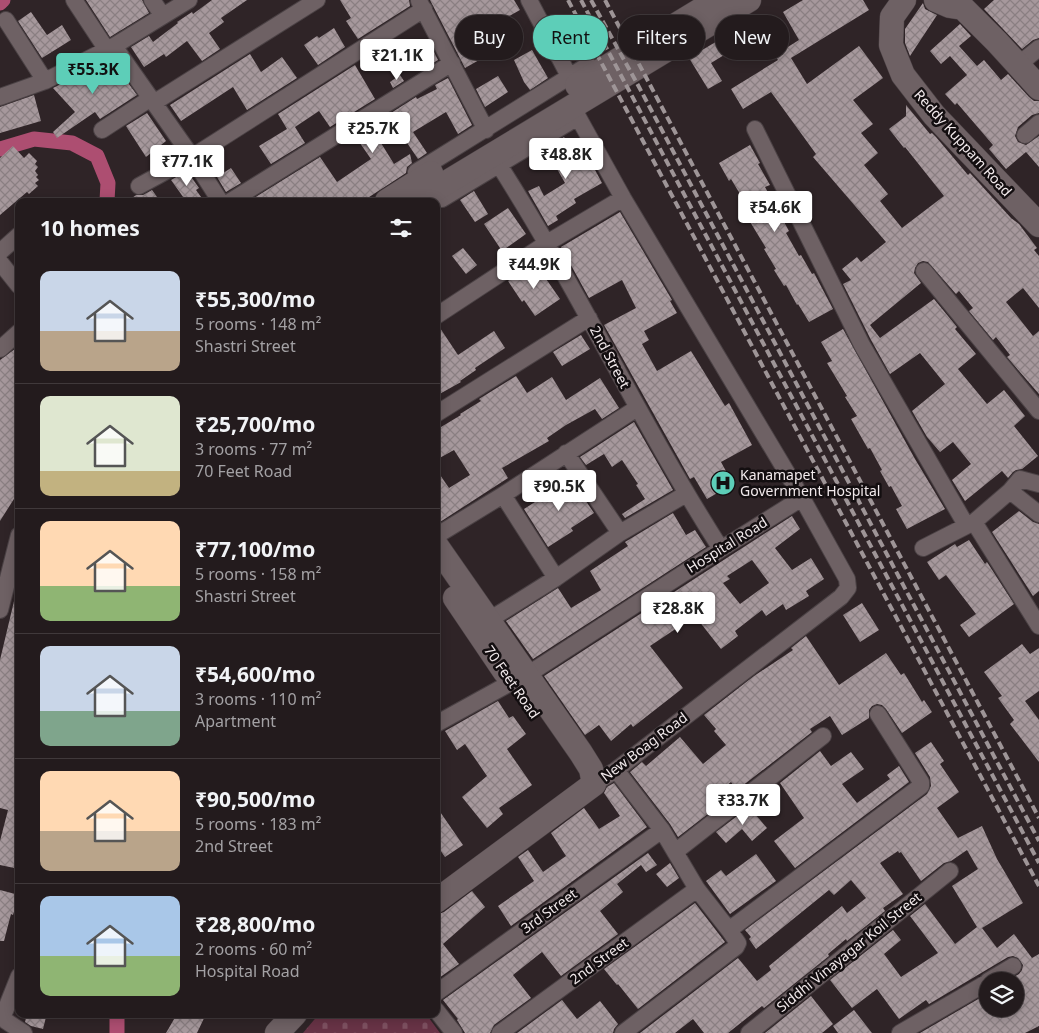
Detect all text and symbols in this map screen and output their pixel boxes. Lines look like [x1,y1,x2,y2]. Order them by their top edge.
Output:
chip: Buy [455,15,523,60]
chip: Rent [533,15,608,60]
chip: Filters [618,15,705,60]
chip: New [715,15,789,60]
pin: ₹21.1K [356,38,438,81]
text: ₹21.1K [371,44,423,66]
pin: ₹55.3K [52,52,134,95]
text: ₹55.3K [67,58,119,80]
street label: Reddy Kuppam Road [910,85,1016,200]
pin: ₹25.7K [332,112,414,154]
text: ₹25.7K [347,117,399,139]
pin: ₹48.8K [525,138,607,180]
text: ₹48.8K [540,143,592,165]
pin: ₹77.1K [146,144,228,187]
text: ₹77.1K [161,150,213,172]
pin: ₹54.6K [734,190,816,233]
text: ₹54.6K [749,196,801,218]
text: 10 homes [40,214,140,242]
icon: filters [387,214,415,242]
pin: ₹44.9K [493,248,575,290]
text: ₹44.9K [508,253,560,275]
text: ₹55,300/mo [195,285,315,313]
icon: home [80,291,140,351]
text: 5 rooms · 148 m² [195,313,321,335]
street label: 2nd Street [586,322,635,391]
text: Shastri Street [195,335,296,357]
text: ₹25,700/mo [195,410,315,438]
icon: home [80,416,140,476]
text: 3 rooms · 77 m² [195,438,312,460]
text: 70 Feet Road [195,460,292,482]
place label: Kanamapet Government Hospital [740,465,880,500]
pin: ₹90.5K [518,470,600,512]
hospital icon: Kanamapet Government Hospital [710,470,736,496]
text: ₹90.5K [533,475,585,497]
street label: Hospital Road [683,512,771,577]
text: ₹77,100/mo [195,535,315,563]
icon: home [80,541,140,601]
text: 5 rooms · 158 m² [195,563,321,585]
text: Shastri Street [195,585,296,607]
pin: ₹28.8K [637,592,719,634]
text: ₹28.8K [652,597,704,619]
street label: 70 Feet Road [480,641,545,722]
text: ₹54,600/mo [195,660,315,688]
icon: home [80,666,140,726]
text: 3 rooms · 110 m² [195,688,321,710]
street label: New Boag Road [596,708,691,786]
text: Apartment [195,710,276,732]
pin: ₹33.7K [702,784,784,826]
text: ₹90,500/mo [195,785,315,813]
text: ₹33.7K [717,789,769,811]
icon: home [80,791,140,851]
text: 5 rooms · 183 m² [195,813,321,835]
text: 2nd Street [195,835,273,857]
street label: 3rd Street [517,884,581,937]
street label: Siddhi Vinayagar Koil Street [772,887,925,1016]
text: ₹28,800/mo [195,910,315,938]
icon: home [80,916,140,976]
street label: 2nd Street [566,933,632,988]
text: 2 rooms · 60 m² [195,938,312,960]
text: Hospital Road [195,960,300,982]
map controls [979,972,1024,1017]
button: layers [979,972,1024,1017]

